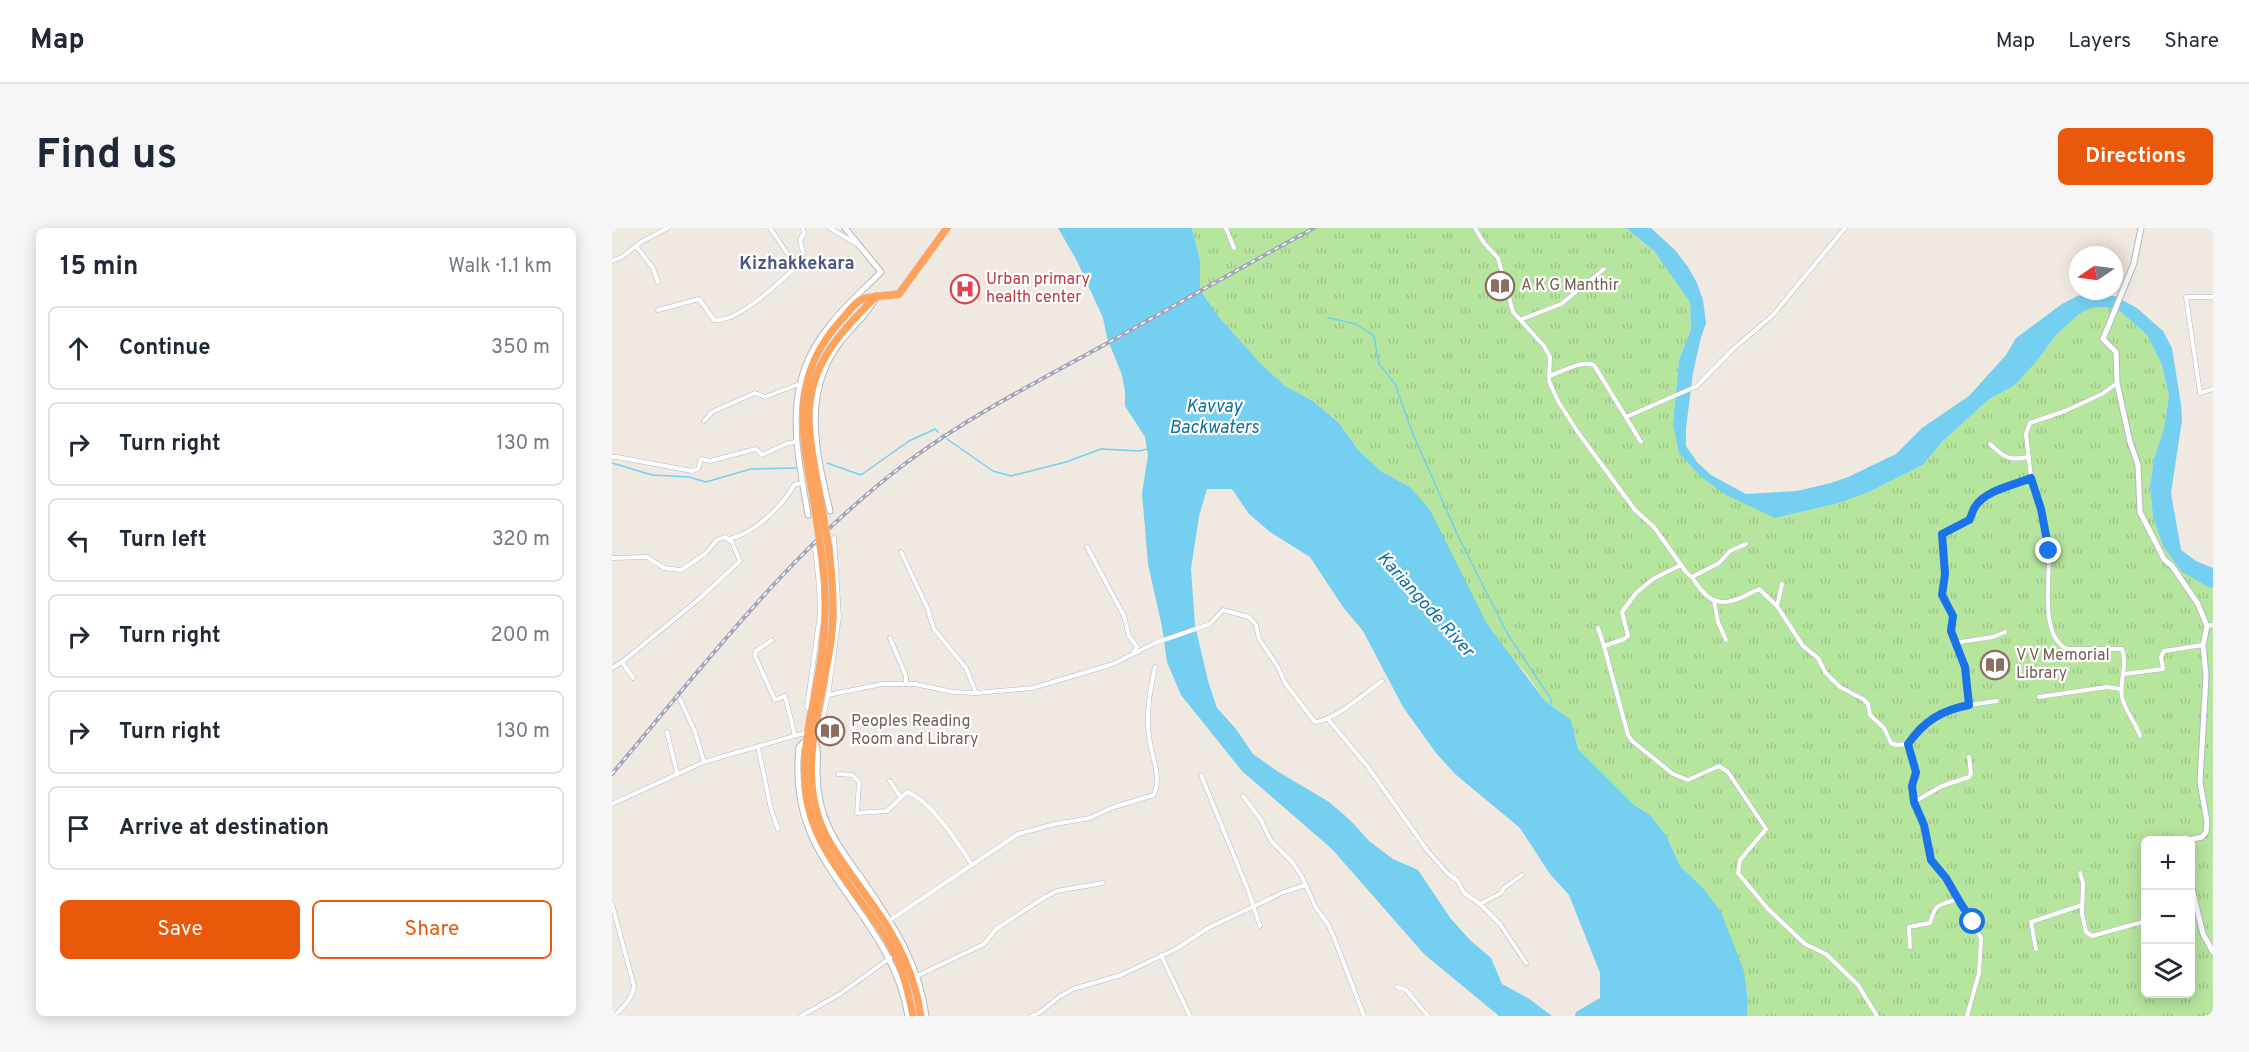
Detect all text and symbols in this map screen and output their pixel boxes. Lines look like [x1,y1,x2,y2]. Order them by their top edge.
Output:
text: Map [30,23,85,59]
text: Map [1996,28,2035,55]
text: Layers [2068,28,2131,55]
text: Share [2164,28,2219,55]
button: Directions [2058,128,2213,185]
text: Find us [36,130,177,183]
north arrow [2069,246,2123,300]
text: 15 min [60,251,138,284]
district label: Kizhakkekara [739,253,855,276]
text: Walk · 1.1 km [448,254,552,280]
place label: Urban primary health center [986,270,1090,308]
library icon: A K G Manthir [1484,270,1516,302]
hospital icon: Urban primary health center [949,273,981,305]
place label: A K G Manthir [1521,276,1619,296]
icon: ahead [62,332,95,365]
text: Continue [119,335,210,362]
text: 350 m [491,335,550,361]
water label: Kavvay Backwaters [1169,396,1260,440]
icon: right [62,428,95,461]
text: Turn right [119,431,221,458]
text: 130 m [496,431,550,457]
icon: left [62,524,95,557]
text: Turn left [119,527,207,554]
text: 320 m [492,527,550,553]
route end [2035,537,2061,563]
water label: Kariangode River [1372,547,1480,664]
icon: right [62,620,95,653]
text: Turn right [119,623,221,650]
text: 200 m [491,623,550,649]
place label: V V Memorial Library [2016,646,2110,684]
library icon: V V Memorial Library [1979,649,2011,681]
place label: Peoples Reading Room and Library [851,712,979,750]
library icon: Peoples Reading Room and Library [814,715,846,747]
icon: right [62,716,95,749]
text: Turn right [119,719,221,746]
text: 130 m [496,719,550,745]
icon: arrive [62,812,95,845]
text: Arrive at destination [119,815,329,842]
map controls [2141,836,2195,998]
button: + [2141,836,2195,890]
button: − [2141,890,2195,944]
button: Save [60,900,300,959]
button: Share [312,900,552,959]
route start [1959,908,1985,934]
button: layers [2141,944,2195,998]

